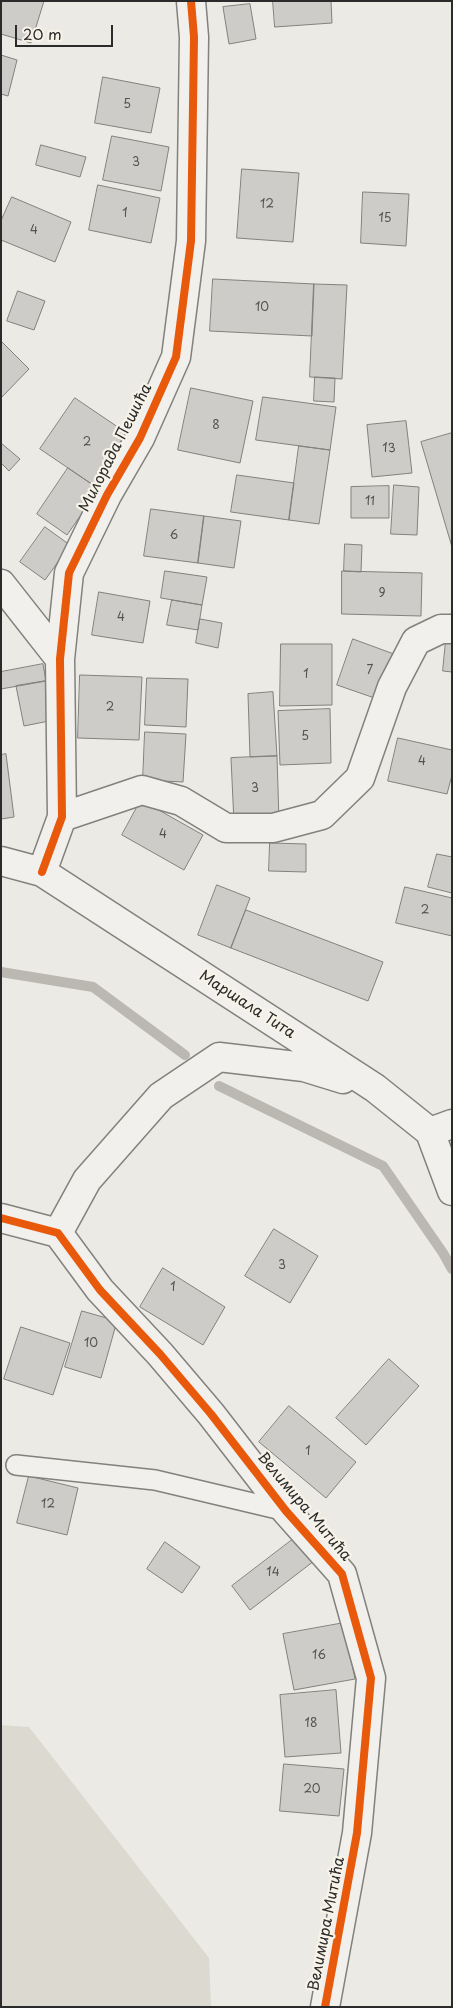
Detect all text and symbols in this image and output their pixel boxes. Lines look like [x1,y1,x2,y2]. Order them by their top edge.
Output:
scale bar [18,15,115,47]
text: 20 m [23,22,62,45]
house number: 5 [123,98,131,112]
house number: 3 [132,156,140,170]
house number: 12 [260,198,274,212]
house number: 1 [122,207,128,221]
house number: 15 [378,212,392,226]
house number: 4 [30,224,38,238]
house number: 10 [255,301,269,315]
street label: Милорада Пешића [76,381,156,515]
house number: 8 [212,419,220,433]
house number: 2 [83,436,91,450]
house number: 13 [382,442,396,456]
house number: 11 [365,495,375,509]
house number: 6 [170,529,178,543]
house number: 9 [378,587,386,601]
house number: 4 [117,611,125,625]
house number: 7 [367,664,373,678]
house number: 1 [303,668,309,682]
house number: 2 [106,701,114,715]
house number: 5 [301,730,309,744]
house number: 4 [418,755,426,769]
house number: 3 [251,782,259,796]
house number: 4 [159,828,167,842]
house number: 2 [421,904,429,918]
street label: Маршала Тита [196,967,298,1043]
house number: 3 [278,1259,286,1273]
house number: 1 [170,1281,176,1295]
house number: 10 [84,1337,98,1351]
house number: 1 [305,1445,311,1459]
street label: Велимира Митића [253,1449,355,1565]
house number: 12 [41,1498,55,1512]
house number: 14 [266,1566,280,1580]
house number: 16 [312,1649,326,1663]
house number: 18 [305,1717,317,1731]
house number: 20 [303,1783,321,1797]
street label: Велимира Митића [305,1855,349,1993]

